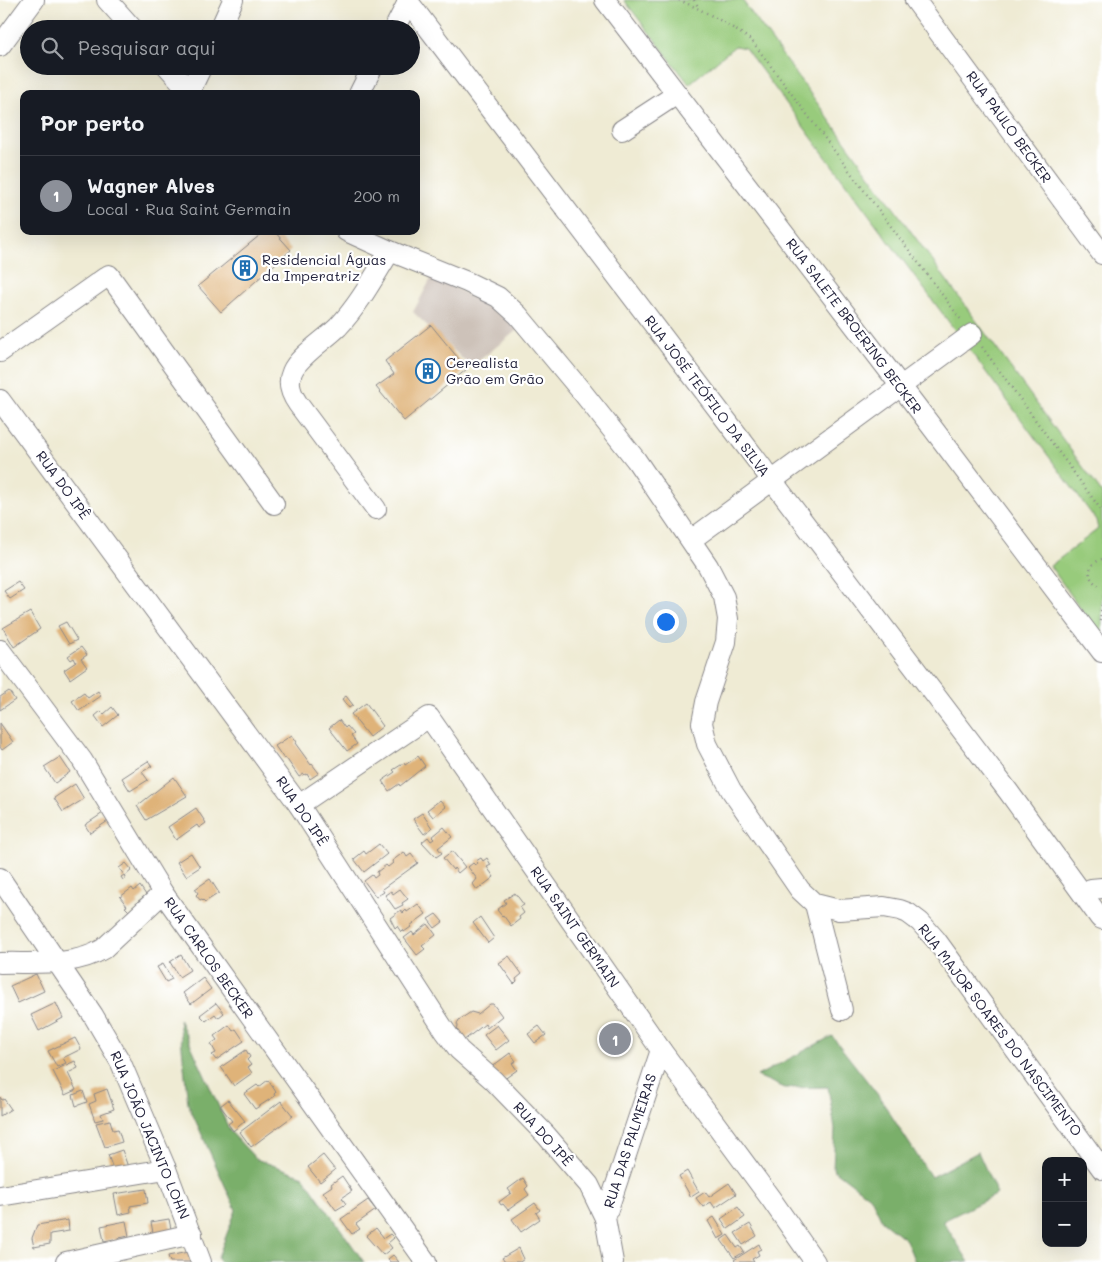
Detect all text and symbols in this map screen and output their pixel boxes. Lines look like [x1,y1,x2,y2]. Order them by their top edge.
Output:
search box [20,20,420,75]
icon: search [38,34,66,62]
text: Pesquisar aqui [78,35,216,60]
street label: RUA PAULO BECKER [962,67,1057,187]
text: Por perto [40,109,144,136]
text: Wagner Alves [87,173,215,198]
text: 1 [52,185,60,206]
text: 200 m [353,185,400,206]
text: Local · Rua Saint Germain [87,198,291,219]
street label: RUA SALETE BROERING BECKER [782,234,927,417]
place label: Residencial Águas da Imperatriz [262,250,386,285]
building icon: Residencial Águas da Imperatriz [232,255,258,281]
street label: RUA JOSÉ TEÓFILO DA SILVA [640,311,774,480]
place label: Cerealista Grão em Grão [446,353,544,388]
building icon: Cerealista Grão em Grão [415,358,441,384]
street label: RUA DO IPÊ [32,447,95,523]
your location [653,609,679,635]
street label: RUA DO IPÊ [272,772,333,849]
street label: RUA SAINT GERMAIN [526,862,624,991]
street label: RUA CARLOS BECKER [160,893,259,1022]
street label: RUA MAJOR SOARES DO NASCIMENTO [914,920,1087,1140]
pin: 1 [599,1020,631,1058]
street label: RUA JOÃO JACINTO LOHN [106,1048,195,1222]
street label: RUA DAS PALMEIRAS [599,1071,660,1211]
street label: RUA DO IPÊ [509,1097,577,1170]
map controls [1042,1157,1087,1247]
button: + [1042,1157,1087,1202]
button: − [1042,1202,1087,1247]

